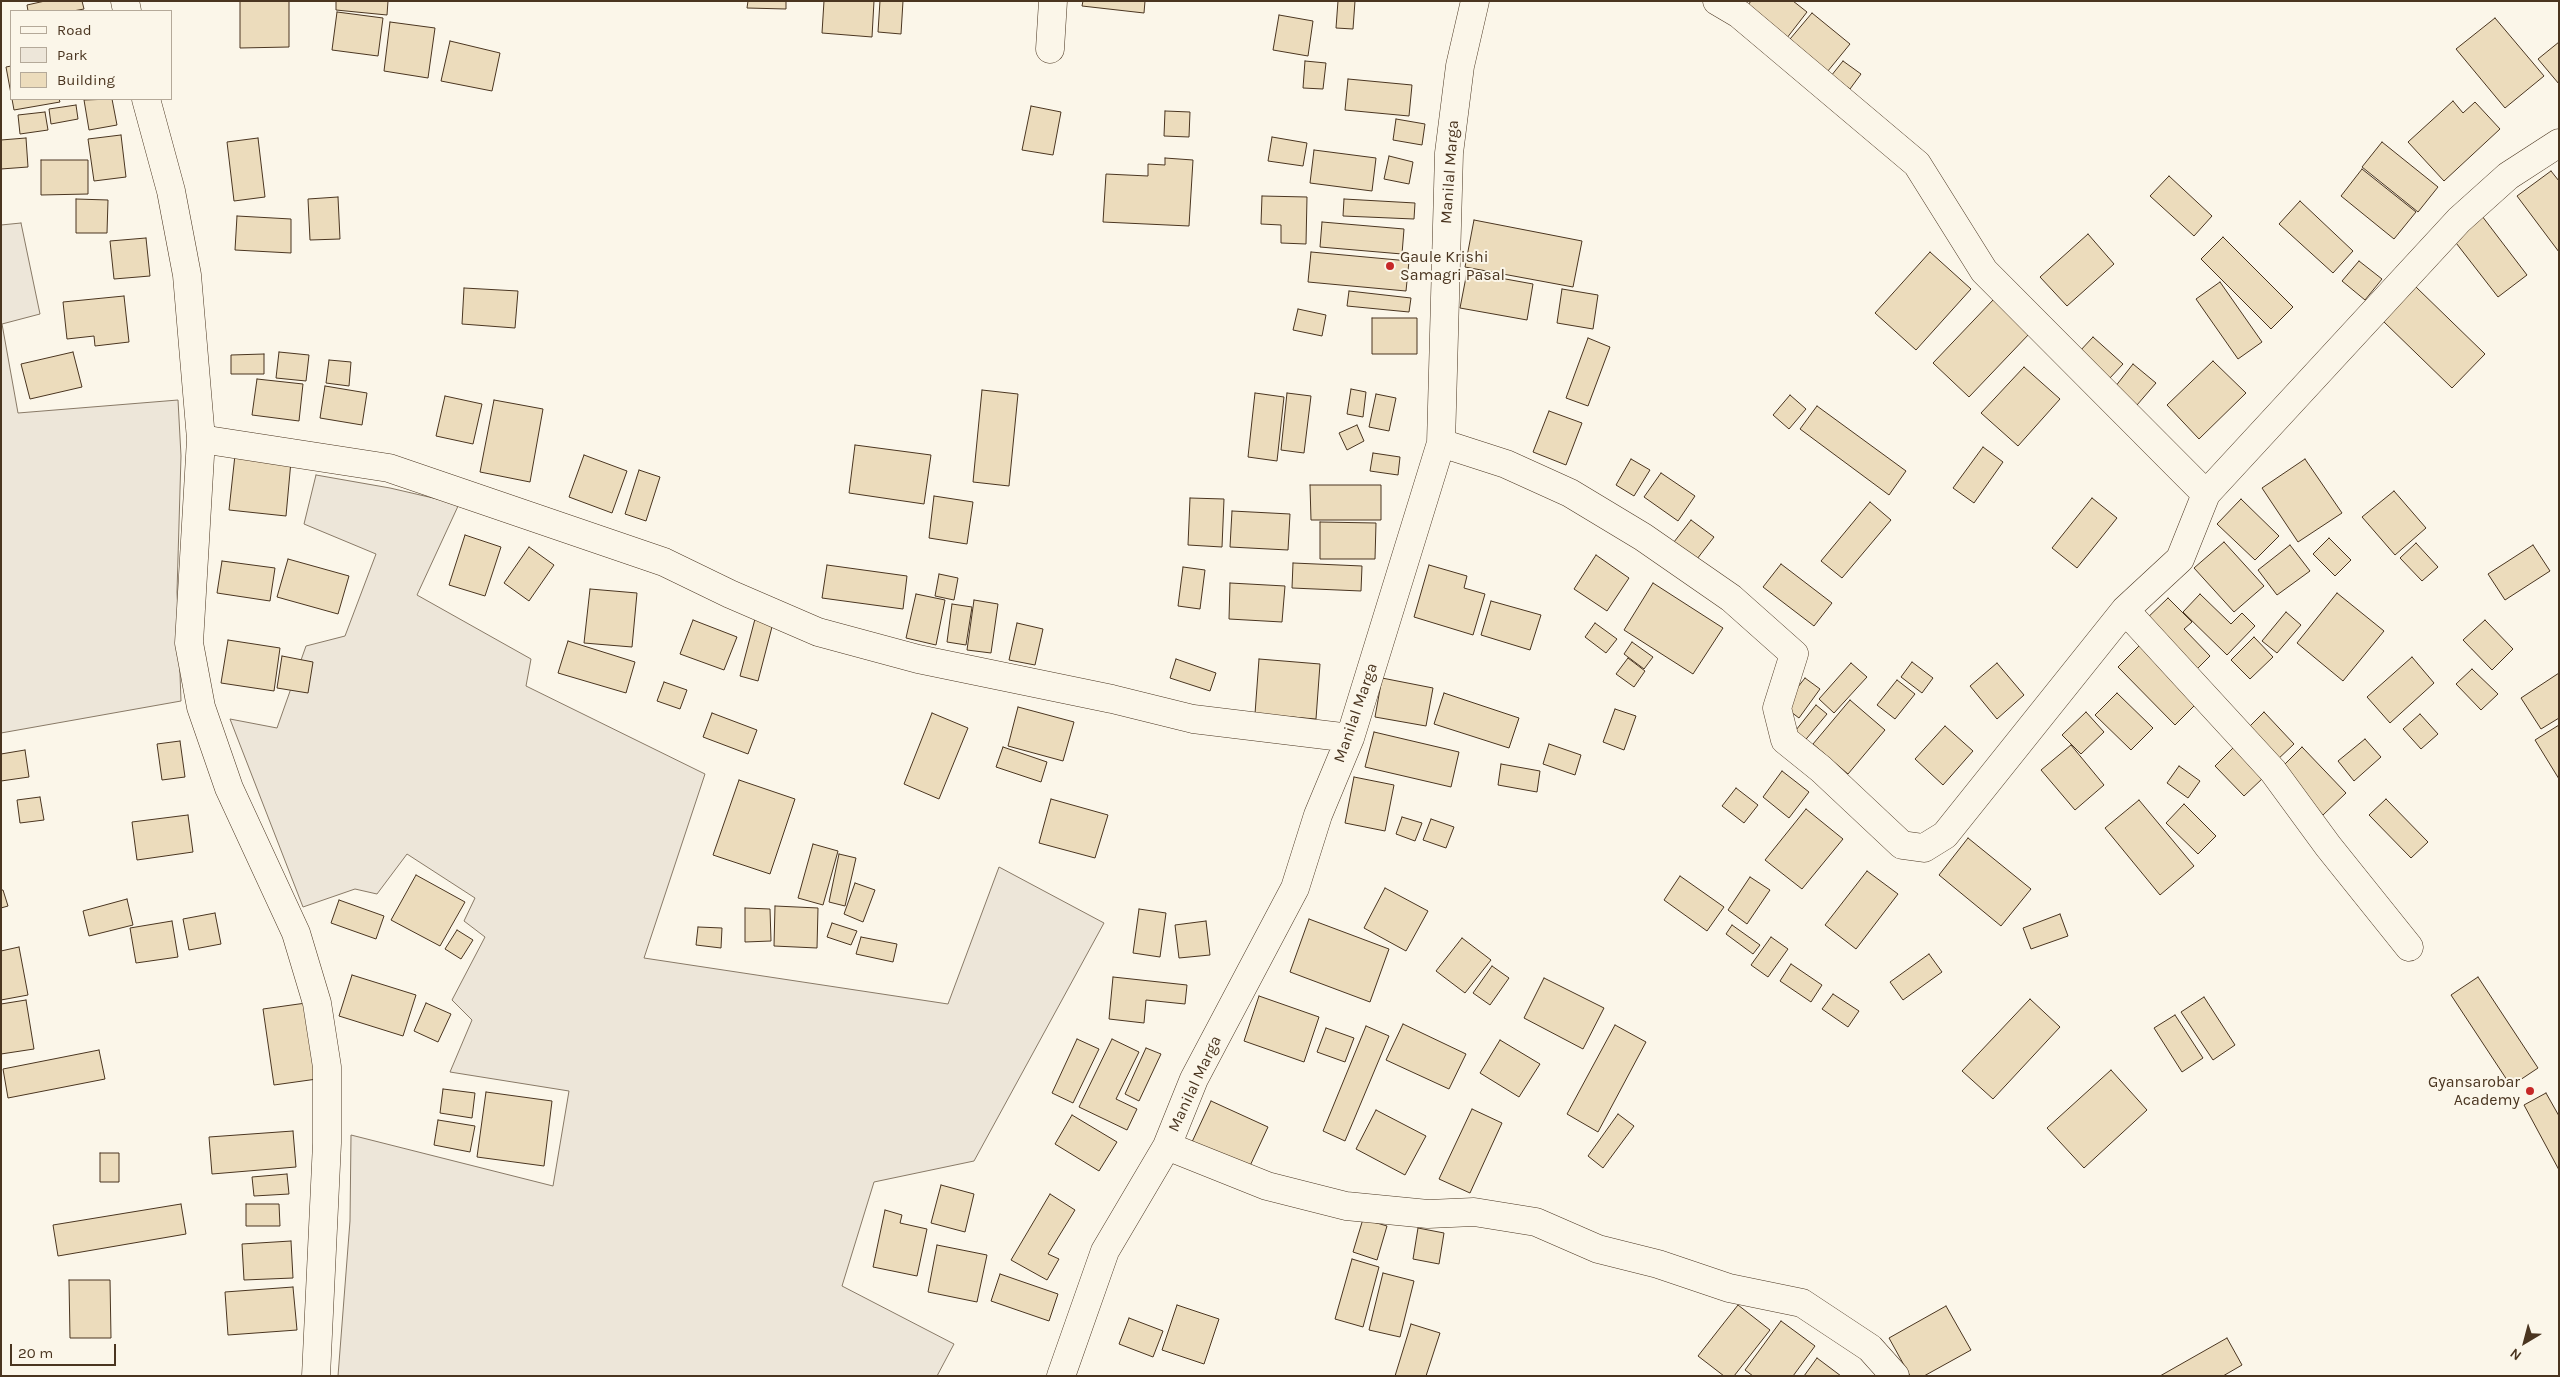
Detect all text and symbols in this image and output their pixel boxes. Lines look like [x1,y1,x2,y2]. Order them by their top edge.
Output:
legend [10,10,172,100]
text: Road [57,21,92,39]
text: Park [57,46,87,64]
text: Building [57,71,115,89]
street label: Manilal Marga [1437,119,1463,225]
place label: Gaule Krishi Samagri Pasal [1400,247,1505,285]
marker: Gaule Krishi Samagri Pasal [1384,260,1396,272]
street label: Manilal Marga [1330,661,1382,765]
street label: Manilal Marga [1164,1033,1226,1135]
place label: Gyansarobar Academy [2428,1072,2520,1110]
marker: Gyansarobar Academy [2524,1085,2536,1097]
north arrow [2500,1317,2550,1367]
scale bar [12,1334,119,1366]
text: 20 m [18,1344,53,1362]
text: N [2507,1345,2525,1364]

